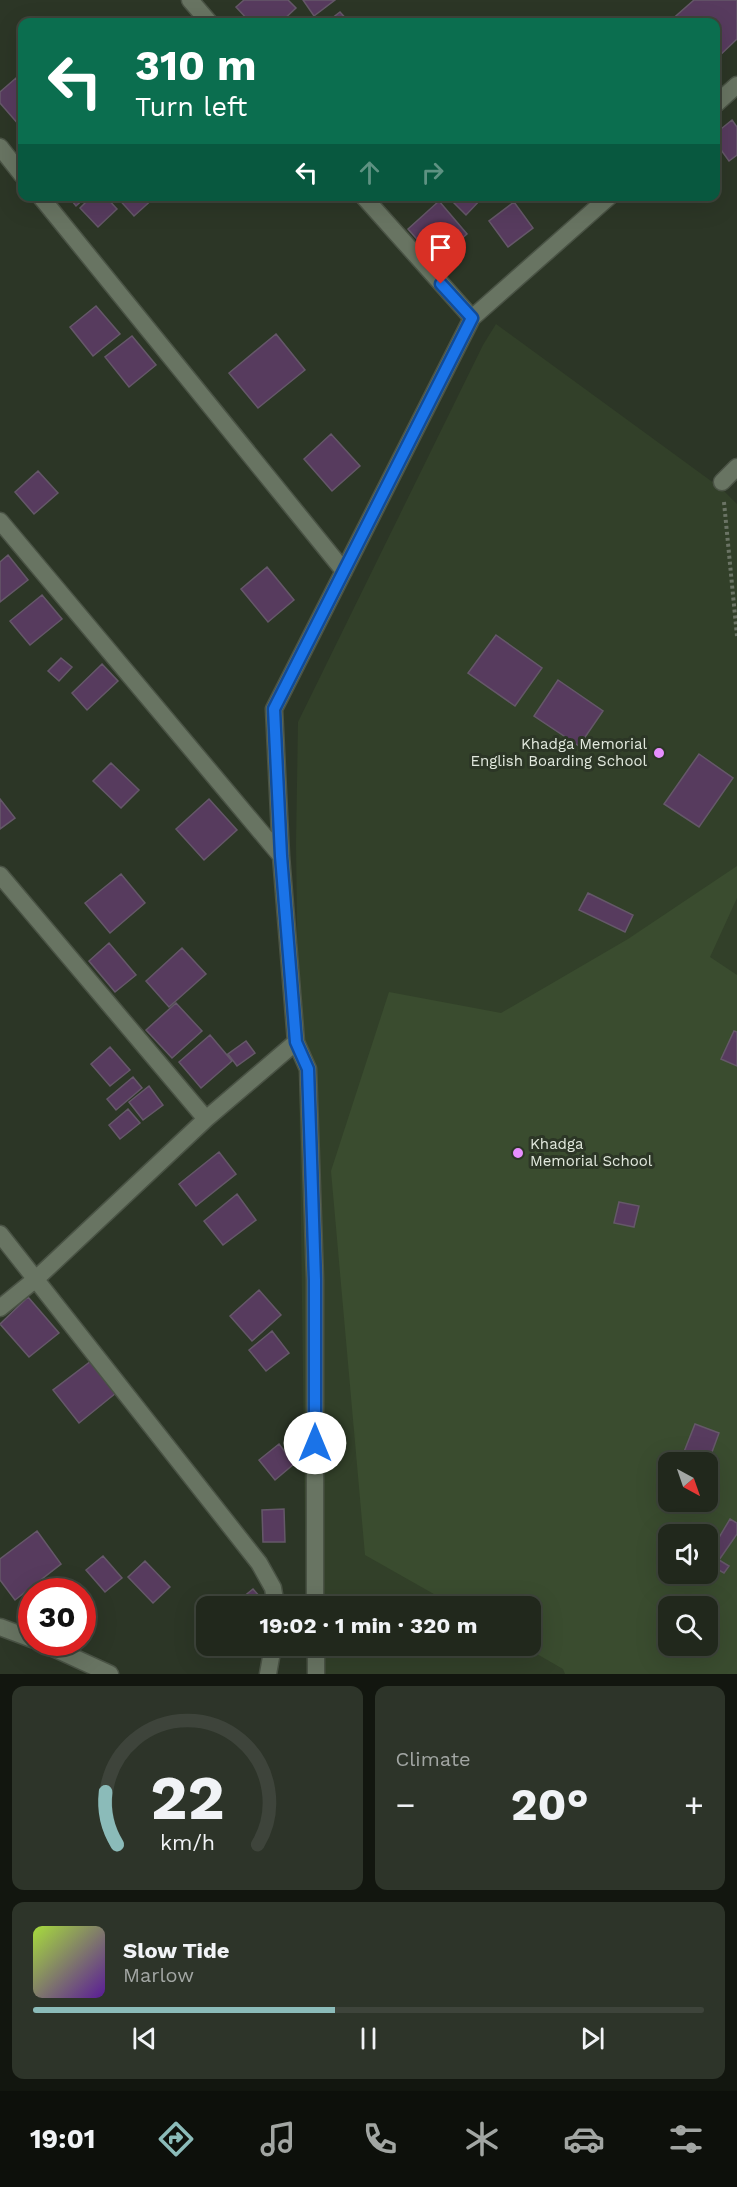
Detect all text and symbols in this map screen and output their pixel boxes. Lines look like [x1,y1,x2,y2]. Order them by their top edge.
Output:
text: 310 m [135,41,257,90]
icon: left [36,42,114,120]
text: Turn left [135,91,247,123]
icon: left [290,156,323,189]
icon: ahead [353,156,386,189]
icon: right [416,156,449,189]
pin [415,222,466,284]
icon: arrive [424,231,457,264]
place label: Khadga Memorial English Boarding School [470,735,647,770]
marker: Khadga Memorial English Boarding School [652,746,666,760]
place label: Khadga Memorial School [530,1135,653,1170]
marker: Khadga Memorial School [511,1146,525,1160]
position arrow [283,1411,347,1475]
north arrow [658,1452,718,1512]
map controls [658,1452,718,1656]
button: sound [658,1524,718,1584]
speed limit sign: 30 [18,1578,96,1656]
button: search [658,1596,718,1656]
text: 19:02 · 1 min · 320 m [260,1613,477,1638]
text: Climate [396,1747,471,1771]
text: 22 [150,1761,224,1834]
text: 20° [511,1778,589,1831]
text: − [396,1785,415,1824]
text: + [684,1785,704,1824]
text: km/h [160,1830,215,1855]
text: Slow Tide [123,1938,230,1963]
text: Marlow [123,1963,194,1987]
icon: previous [128,2022,161,2055]
icon: pause [352,2022,385,2055]
icon: next [576,2022,609,2055]
icon: directions [155,2118,197,2160]
icon: music [257,2118,299,2160]
icon: phone [359,2118,401,2160]
icon: climate [461,2118,503,2160]
icon: car [563,2118,605,2160]
icon: filters [665,2118,707,2160]
text: 19:01 [30,2123,95,2155]

